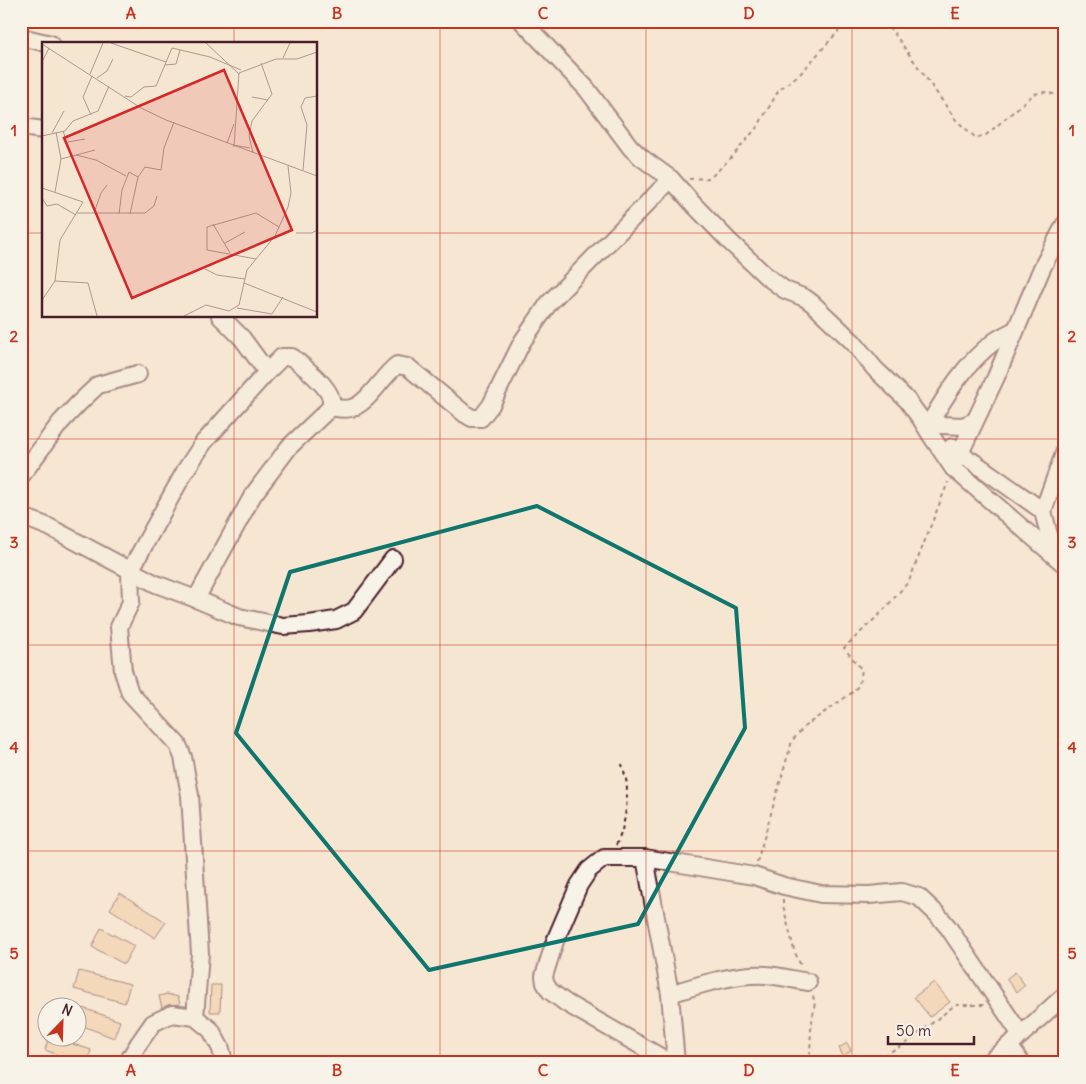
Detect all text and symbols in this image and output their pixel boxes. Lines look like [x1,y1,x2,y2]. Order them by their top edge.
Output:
text: A [126,3,136,23]
text: B [332,3,343,23]
text: C [538,3,549,23]
text: D [743,3,755,23]
text: E [950,3,960,23]
inset map [42,42,318,318]
text: 1 [11,120,17,140]
text: 1 [1069,120,1075,140]
text: 2 [10,326,19,346]
text: 2 [1068,326,1077,346]
text: 3 [9,532,19,552]
text: 3 [1067,532,1077,552]
text: 4 [9,737,19,757]
text: 4 [1067,737,1077,757]
text: 5 [9,943,19,963]
text: 5 [1067,943,1077,963]
north arrow [38,996,88,1046]
text: N [59,1000,75,1020]
scale bar [888,1014,975,1046]
text: 50 m [896,1021,931,1040]
text: A [126,1060,136,1080]
text: B [332,1060,343,1080]
text: C [538,1060,549,1080]
text: D [743,1060,755,1080]
text: E [950,1060,960,1080]

